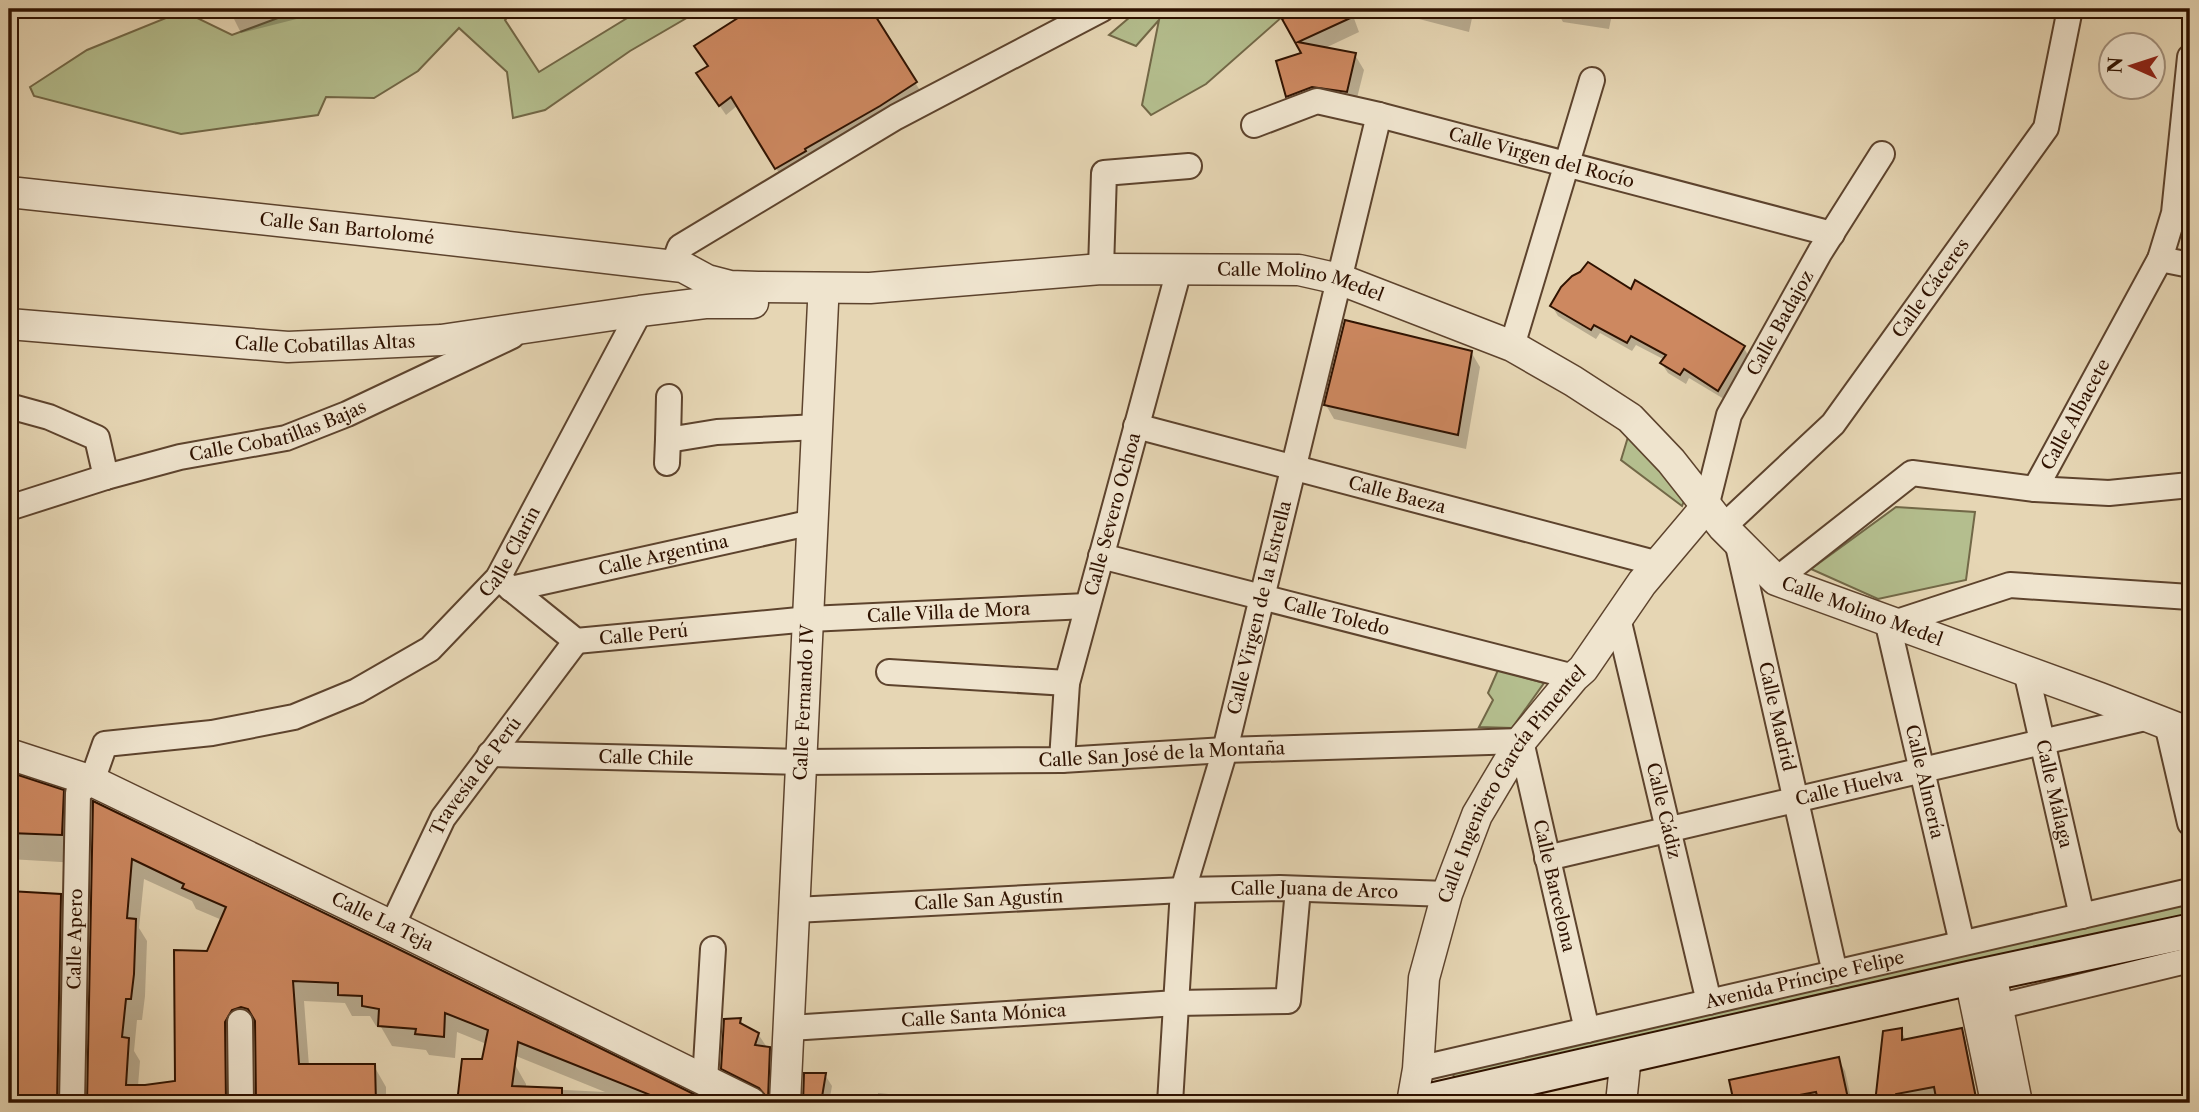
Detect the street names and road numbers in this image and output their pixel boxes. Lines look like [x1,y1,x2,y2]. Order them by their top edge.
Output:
street label: Calle Virgen del Rocío [1446,123,1637,193]
street label: Calle San Bartolomé [259,208,436,249]
street label: Calle Cáceres [1888,234,1974,342]
street label: Calle Molino Medel [1217,259,1387,306]
street label: Calle Badajoz [1742,267,1818,380]
street label: Calle Cobatillas Altas [234,330,416,358]
street label: Calle Albacete [2036,355,2115,474]
street label: Calle Cobatillas Bajas [188,395,370,466]
street label: Calle Severo Ochoa [1080,430,1146,598]
street label: Calle Baeza [1346,471,1449,518]
street label: Calle Virgen de la Estrella [1223,498,1296,717]
street label: Calle Clarin [474,503,545,602]
street label: Calle Argentina [596,530,731,580]
street label: Calle Molino Medel [1779,572,1946,651]
street label: Calle Toledo [1281,592,1392,640]
street label: Calle Villa de Mora [866,598,1031,627]
street label: Calle Perú [598,619,689,650]
street label: Calle Fernando IV [789,623,819,781]
street label: Calle Madrid [1754,660,1800,773]
street label: Calle Ingeniero García Pimentel [1434,661,1590,906]
street label: Travesía de Perú [425,713,526,839]
street label: Calle Almería [1901,723,1949,841]
street label: Calle San José de la Montaña [1038,737,1286,771]
street label: Calle Málaga [2031,738,2077,851]
street label: Calle Chile [598,746,694,770]
street label: Calle Cádiz [1642,760,1686,861]
street label: Calle Huelva [1793,764,1905,810]
street label: Calle Barcelona [1528,817,1580,955]
street label: Calle Juana de Arco [1230,877,1399,903]
street label: Calle San Agustín [914,885,1064,915]
street label: Calle La Teja [328,887,438,956]
street label: Calle Apero [63,888,87,990]
street label: Avenida Príncipe Felipe [1702,946,1907,1014]
street label: Calle Santa Mónica [900,999,1067,1032]

